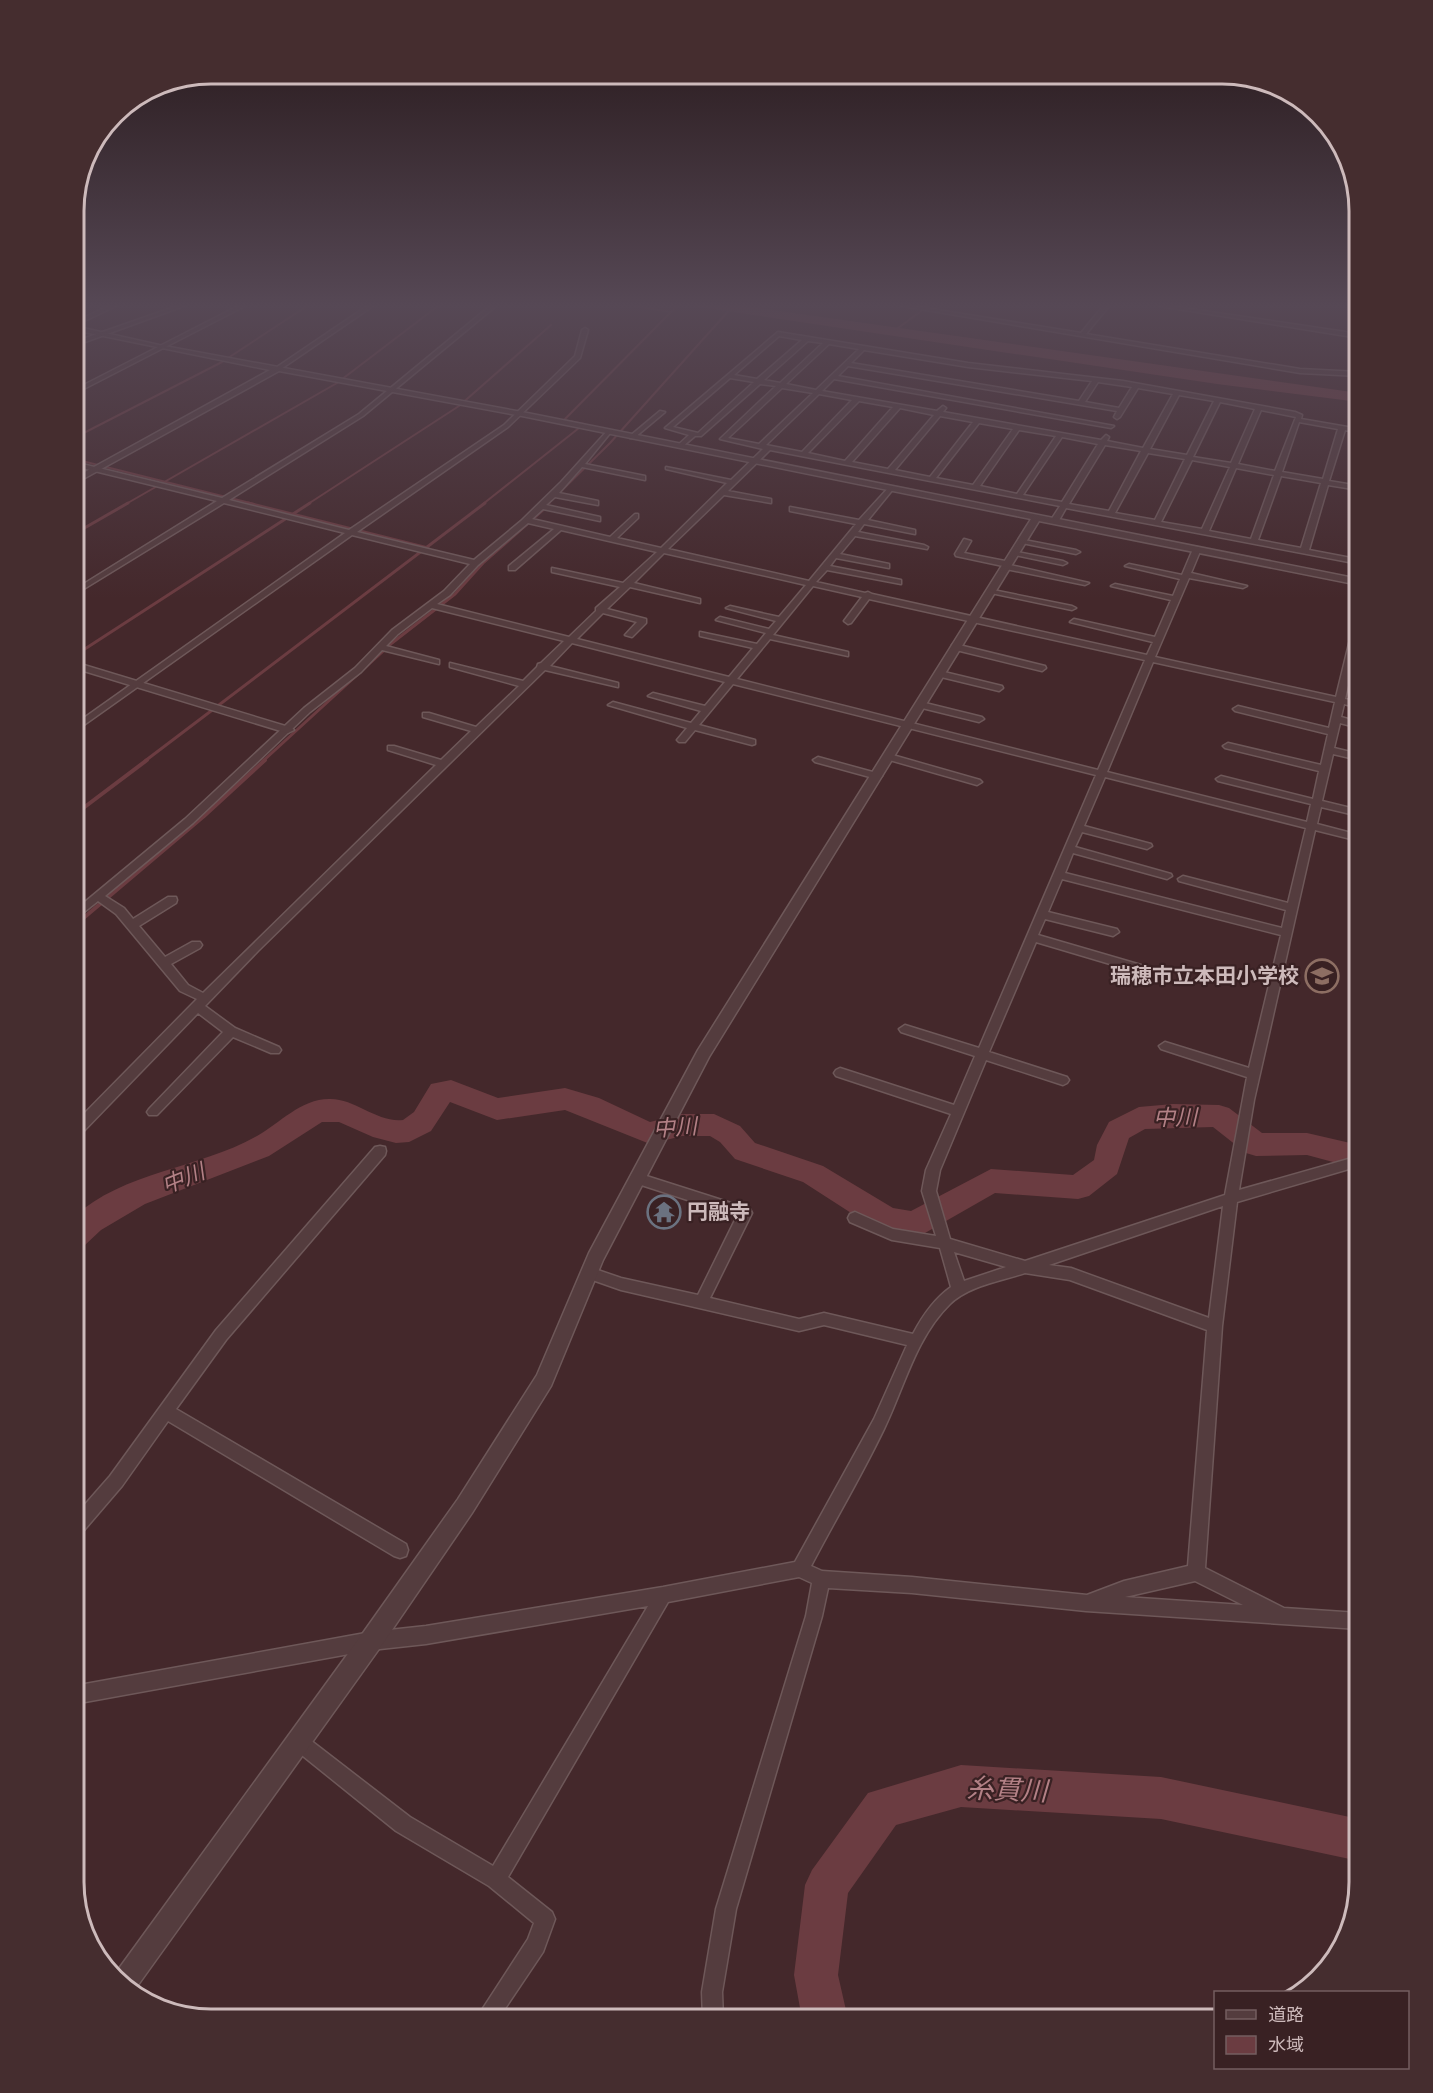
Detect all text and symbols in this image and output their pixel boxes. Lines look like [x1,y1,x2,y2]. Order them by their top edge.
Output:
school or university icon: 瑞穂市立本田小学校 [1304,958,1340,994]
place label: 瑞穂市立本田小学校 [1110,962,1299,990]
water label: 中川 [1153,1103,1199,1133]
water label: 中川 [652,1111,700,1144]
water label: 中川 [157,1156,211,1201]
temple icon: 円融寺 [646,1194,682,1230]
place label: 円融寺 [687,1198,750,1226]
water label: 糸貫川 [966,1771,1051,1811]
legend [1214,1991,1409,2069]
text: 道路 [1268,2003,1304,2027]
text: 水域 [1268,2033,1304,2057]

